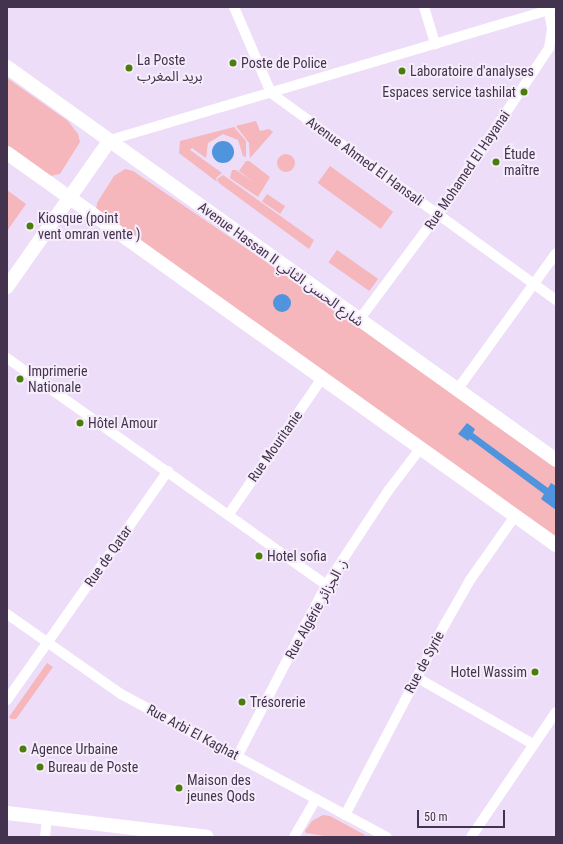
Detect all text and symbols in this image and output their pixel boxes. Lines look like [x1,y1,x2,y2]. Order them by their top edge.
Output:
place label: La Poste بريد المغرب [137,52,203,84]
place label: Poste de Police [241,55,327,71]
marker: Poste de Police [228,58,238,68]
marker: La Poste بريد المغرب [124,63,134,73]
place label: Laboratoire d'analyses [410,63,534,79]
marker: Laboratoire d'analyses [397,66,407,76]
place label: Espaces service tashilat [382,84,516,100]
marker: Espaces service tashilat [519,87,529,97]
street label: Rue Mohamed El Hayanai [421,107,513,233]
street label: Avenue Ahmed El Hansali [303,113,427,209]
place label: Étude maître [504,146,539,178]
marker: Étude maître [491,157,501,167]
street label: Avenue Hassan II شارع الحسن الثاني [195,198,367,330]
place label: Kiosque (point vent omran vente ) [38,210,140,242]
marker: Kiosque (point vent omran vente ) [25,221,35,231]
place label: Imprimerie Nationale [28,363,88,396]
marker: Imprimerie Nationale [15,374,25,384]
street label: Rue Mouritanie [244,407,306,485]
place label: Hôtel Amour [88,415,158,431]
marker: Hôtel Amour [75,418,85,428]
street label: Rue de Qatar [81,522,135,590]
place label: Hotel sofia [267,548,327,564]
marker: Hotel sofia [254,551,264,561]
street label: Rue Algérie ز. الجزائر [282,556,350,662]
street label: Rue de Syrie [401,628,447,696]
place label: Hotel Wassim [450,664,527,680]
marker: Hotel Wassim [530,667,540,677]
place label: Trésorerie [250,694,306,710]
marker: Trésorerie [237,697,247,707]
street label: Rue Arbi El Kaghat [144,701,242,763]
place label: Agence Urbaine [31,741,118,757]
marker: Agence Urbaine [18,744,28,754]
place label: Bureau de Poste [48,759,138,775]
marker: Bureau de Poste [35,762,45,772]
place label: Maison des jeunes Qods [187,772,255,804]
marker: Maison des jeunes Qods [174,783,184,793]
scale bar [419,802,507,828]
text: 50 m [424,810,448,824]

